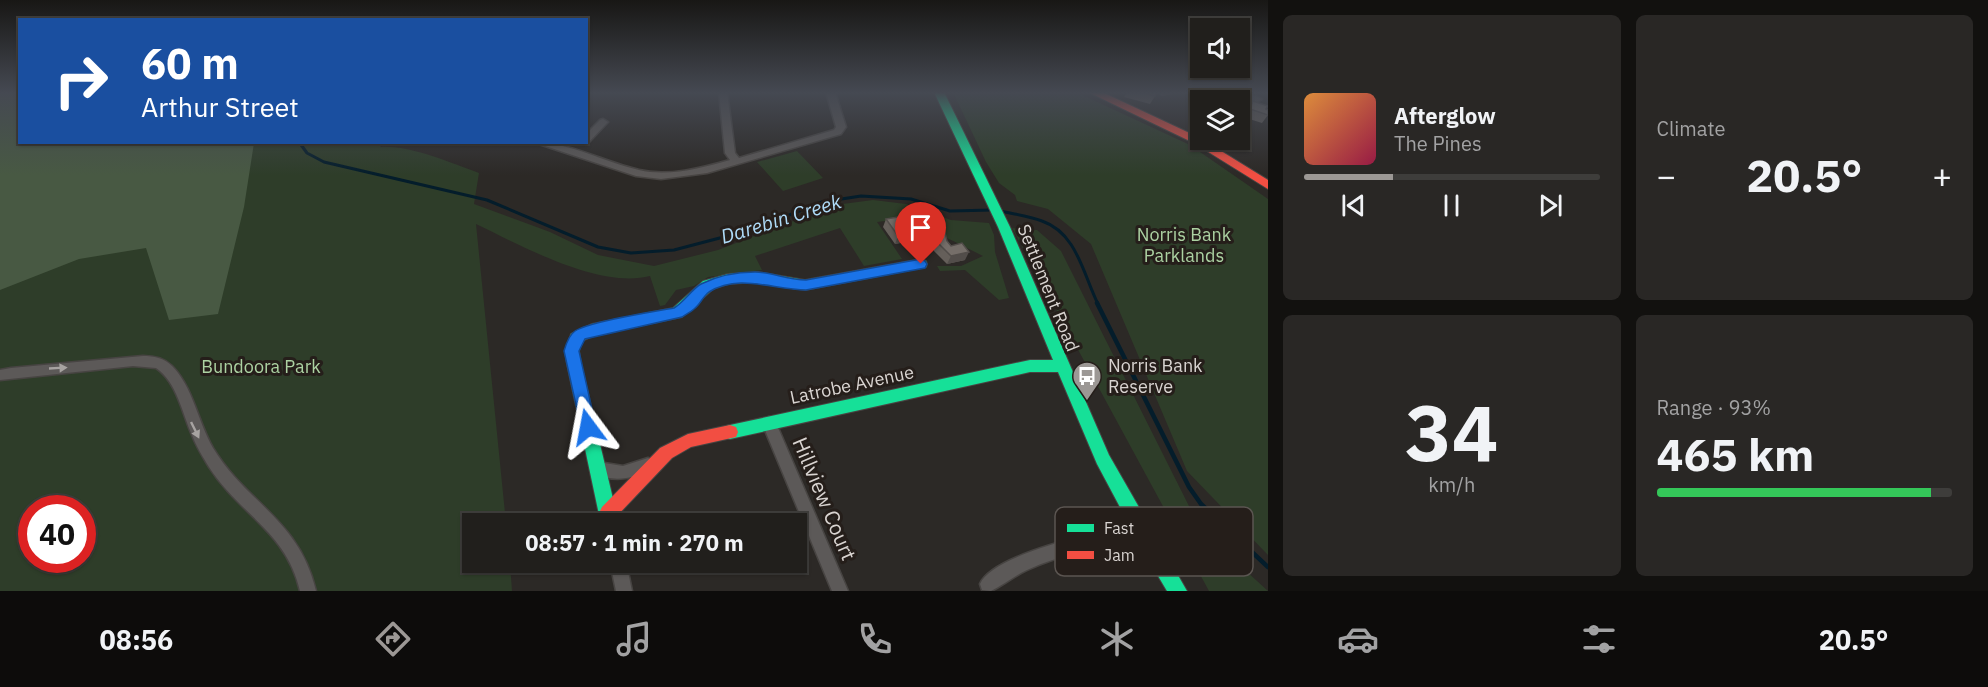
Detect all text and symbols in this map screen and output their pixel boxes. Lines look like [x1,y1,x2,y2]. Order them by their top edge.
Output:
map controls [1190,18,1250,150]
button: sound [1190,18,1250,78]
text: 60 m [141,36,239,91]
icon: right [42,42,120,120]
text: Arthur Street [141,89,299,124]
button: layers [1190,90,1250,150]
text: Afterglow [1394,101,1496,130]
text: Climate [1657,115,1725,142]
text: The Pines [1394,130,1482,157]
text: 20.5° [1746,146,1862,204]
text: − [1657,154,1676,197]
text: + [1932,154,1952,197]
water label: Darebin Creek [717,187,845,250]
icon: previous [1337,189,1370,222]
icon: pause [1435,189,1468,222]
icon: next [1534,189,1567,222]
pin [895,202,946,264]
icon: arrive [904,211,937,244]
street label: Settlement Road [1012,221,1084,355]
park label: Norris Bank Parklands [1137,223,1232,267]
place label: Norris Bank Reserve [1108,354,1203,398]
park label: Bundoora Park [201,355,321,378]
street label: Latrobe Avenue [788,360,916,409]
bus stop icon: Norris Bank Reserve [1071,360,1103,402]
one-way arrow [48,364,67,373]
text: 34 [1405,381,1499,482]
text: Range · 93% [1657,394,1771,421]
position arrow [556,395,620,459]
one-way arrow [190,421,200,439]
text: 465 km [1657,425,1814,483]
street label: Hillview Court [786,433,863,564]
text: km/h [1428,471,1475,498]
speed limit sign: 40 [18,495,96,573]
legend [1055,507,1253,576]
text: Fast [1104,518,1134,538]
text: 08:57 · 1 min · 270 m [525,528,744,557]
text: Jam [1104,545,1135,565]
icon: directions [372,618,414,660]
icon: music [613,618,655,660]
icon: phone [854,618,896,660]
icon: climate [1096,618,1138,660]
icon: car [1337,618,1379,660]
icon: filters [1578,618,1620,660]
text: 08:56 [100,622,173,657]
text: 20.5° [1819,622,1888,657]

